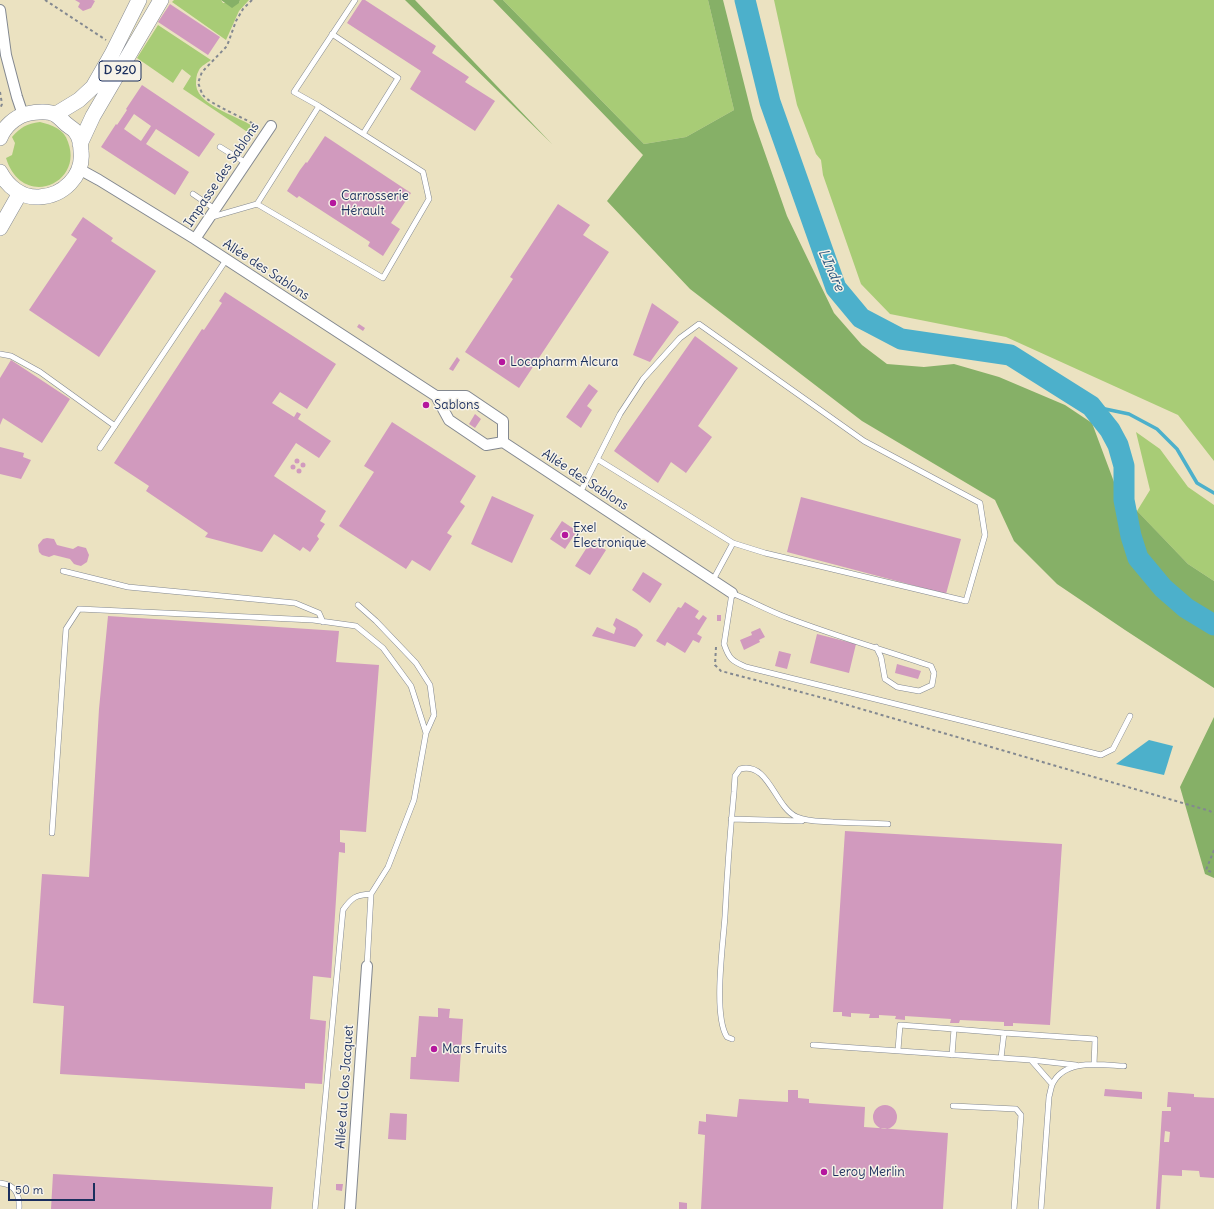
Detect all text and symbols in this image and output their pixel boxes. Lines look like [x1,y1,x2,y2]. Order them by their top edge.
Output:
road number: D 920 [99,61,141,81]
street label: Impasse des Sablons [181,120,263,230]
place label: Carrosserie Hérault [341,188,409,219]
marker: Carrosserie Hérault [328,198,338,208]
street label: Allée des Sablons [220,236,312,304]
water label: L'Indre [814,246,848,294]
place label: Locapharm Alcura [510,354,618,370]
marker: Locapharm Alcura [497,357,507,367]
place label: Sablons [434,397,479,413]
marker: Sablons [421,400,431,410]
street label: Allée des Sablons [539,446,631,514]
place label: Exel Électronique [573,520,646,551]
marker: Exel Électronique [560,530,570,540]
street label: Allée du Clos Jacquet [333,1025,357,1149]
place label: Mars Fruits [442,1041,507,1057]
marker: Mars Fruits [429,1044,439,1054]
place label: Leroy Merlin [832,1164,905,1180]
marker: Leroy Merlin [819,1167,829,1177]
scale bar [10,1175,97,1201]
text: 50 m [15,1182,43,1197]

